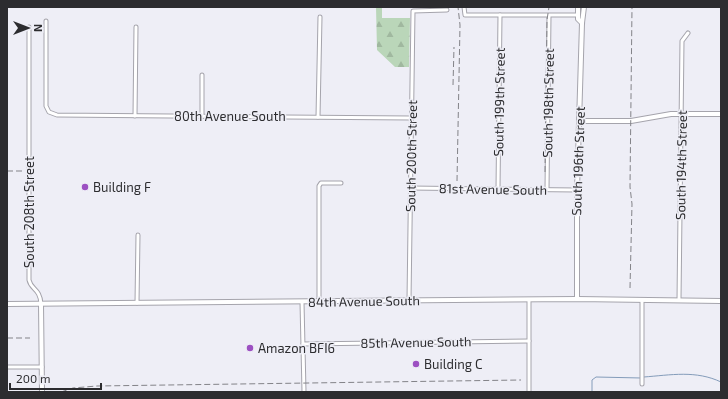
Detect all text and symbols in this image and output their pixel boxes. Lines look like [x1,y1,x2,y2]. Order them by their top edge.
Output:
north arrow [8,8,48,48]
text: N [32,24,45,32]
street label: South 199th Street [490,47,508,157]
street label: South 198th Street [539,48,557,158]
street label: South 200th Street [402,100,420,212]
street label: South 196th Street [568,106,588,216]
street label: 80th Avenue South [174,108,286,124]
street label: South 194th Street [672,110,690,220]
street label: South 208th Street [21,156,37,268]
place label: Building F [93,179,151,195]
street label: 81st Avenue South [439,180,547,198]
marker: Building F [80,182,90,192]
street label: 84th Avenue South [308,292,420,310]
street label: 85th Avenue South [360,333,472,351]
place label: Amazon BFI6 [258,340,335,356]
marker: Amazon BFI6 [245,343,255,353]
place label: Building C [424,356,482,372]
marker: Building C [411,359,421,369]
scale bar [10,365,101,391]
text: 200 m [16,371,50,385]

